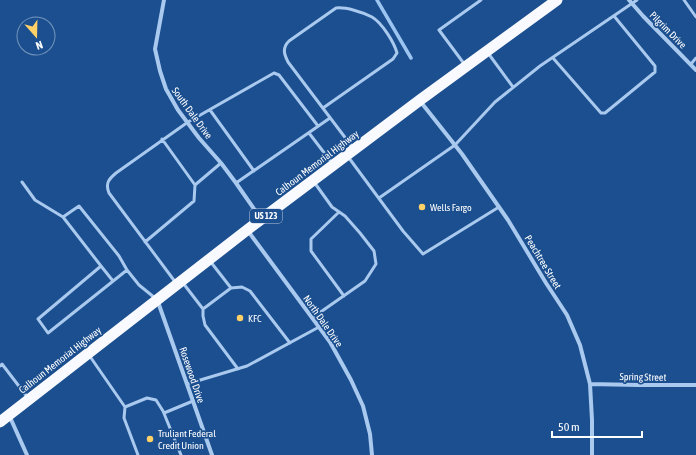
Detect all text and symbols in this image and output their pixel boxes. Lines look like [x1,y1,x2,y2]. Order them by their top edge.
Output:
street label: Pilgrim Drive [647,9,689,51]
north arrow [16,16,56,56]
text: N [34,39,45,52]
street label: South Dale Drive [170,85,215,141]
street label: Calhoun Memorial Highway [273,128,361,198]
marker: Wells Fargo [417,202,427,212]
place label: Wells Fargo [430,202,472,213]
road number: US 123 [250,209,282,223]
street label: Peachtree Street [523,233,563,291]
street label: North Dale Drive [301,293,345,349]
marker: KFC [235,313,245,323]
place label: KFC [248,313,262,324]
street label: Calhoun Memorial Highway [17,324,103,396]
street label: Rosewood Drive [177,346,207,405]
street label: Spring Street [620,371,667,383]
scale bar [552,413,642,439]
text: 50 m [558,420,580,434]
place label: Truliant Federal Credit Union [158,428,216,451]
marker: Truliant Federal Credit Union [145,434,155,444]

